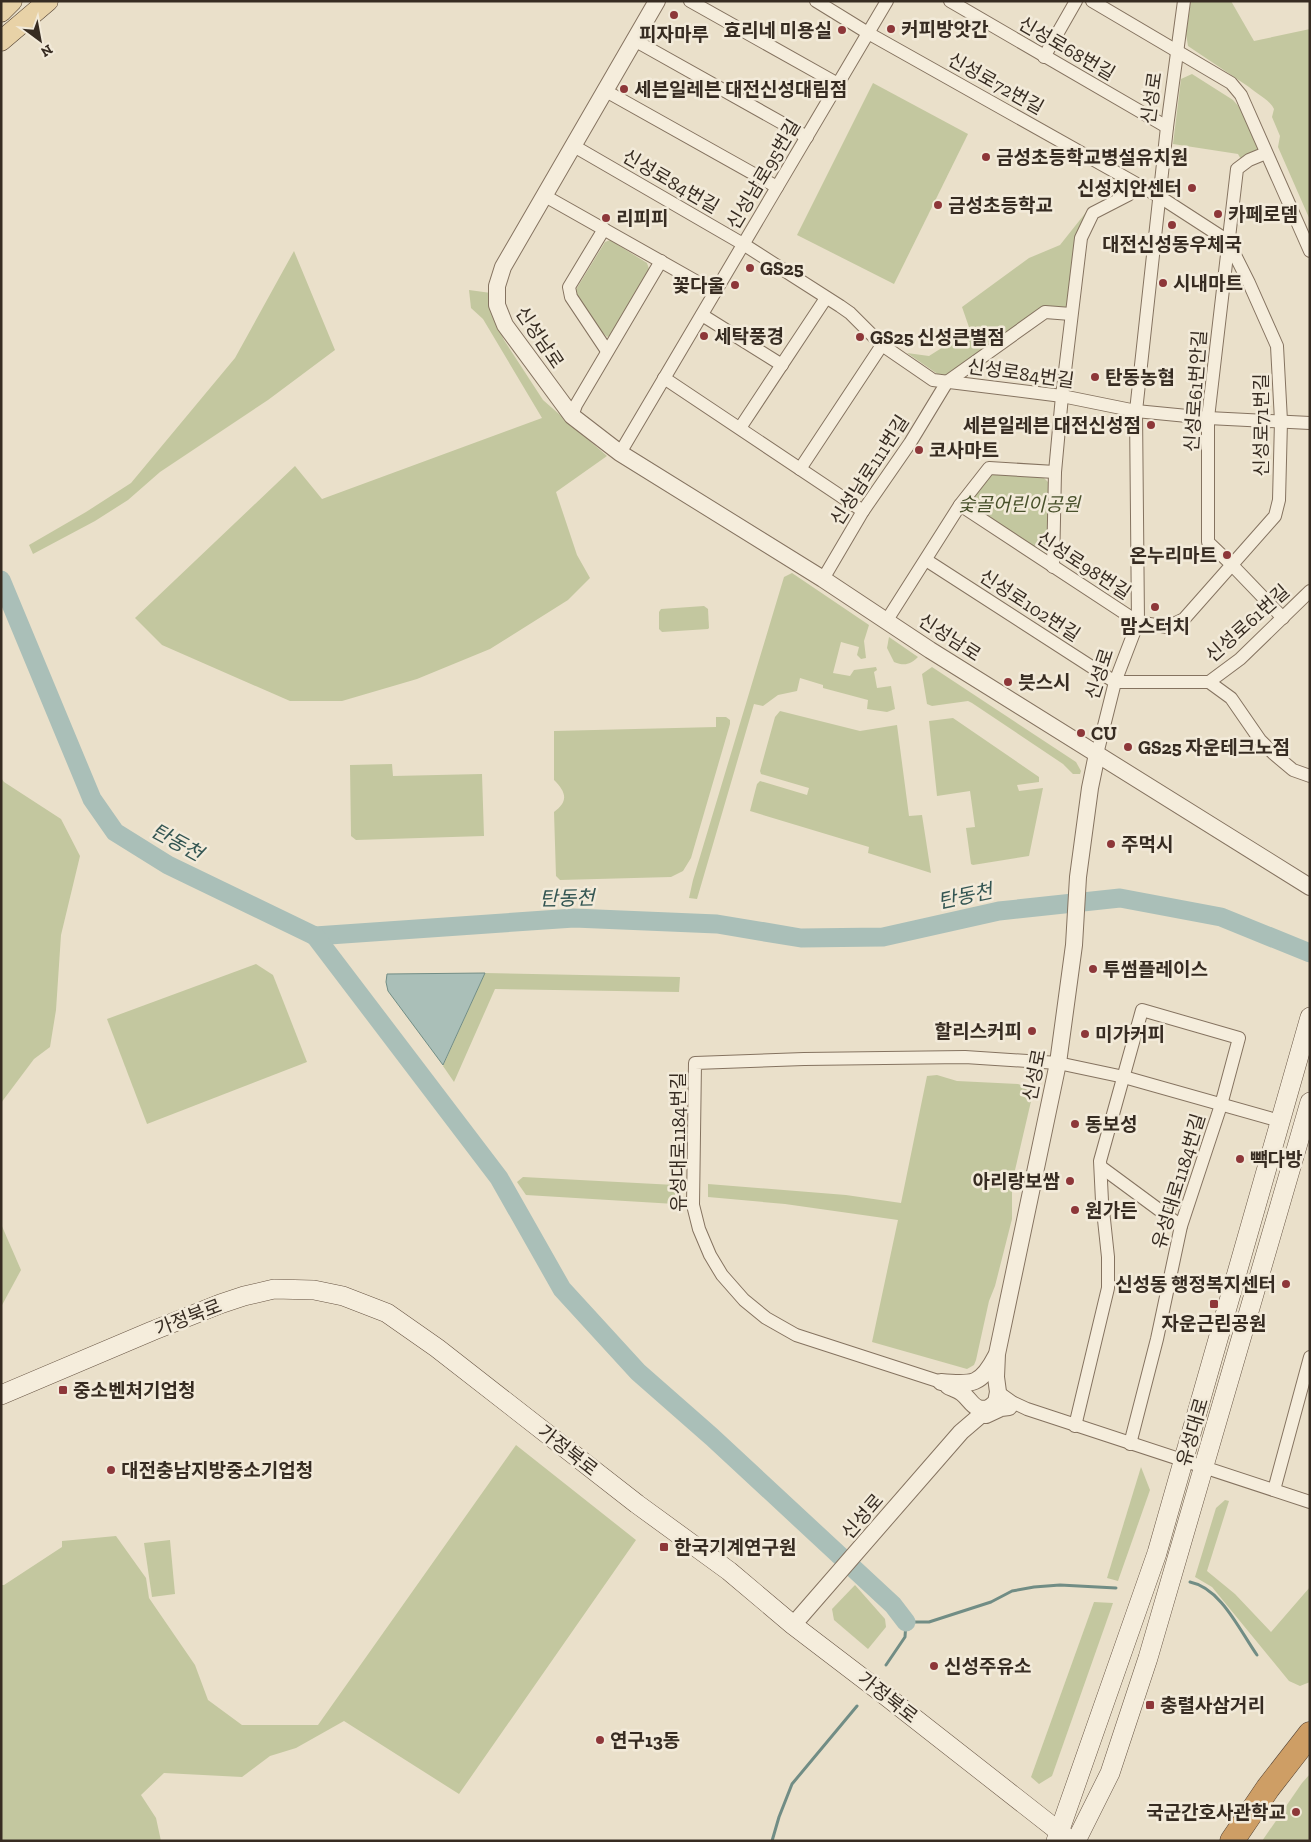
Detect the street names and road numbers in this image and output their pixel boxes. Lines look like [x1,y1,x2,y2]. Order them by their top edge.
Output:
street label: 신성로68번길 [1014,12,1119,85]
street label: 신성로72번길 [944,48,1048,119]
street label: 신성로 [1136,70,1167,126]
street label: 신성남로95번길 [721,115,805,234]
street label: 신성로84번길 [618,145,723,218]
street label: 신성남로 [511,302,569,373]
street label: 신성로61번안길 [1180,329,1211,453]
street label: 신성로84번길 [966,355,1076,392]
street label: 신성로71번길 [1250,373,1273,477]
street label: 신성남로111번길 [825,411,914,530]
street label: 신성로98번길 [1032,526,1135,604]
street label: 신성로102번길 [975,564,1084,647]
street label: 신성로61번길 [1201,580,1294,667]
street label: 신성남로 [914,609,985,666]
street label: 신성로 [1080,646,1119,703]
street label: 신성로 [1018,1047,1051,1103]
street label: 유성대로1184번길 [667,1072,690,1212]
street label: 유성대로1184번길 [1147,1111,1210,1251]
street label: 가정북로 [151,1294,225,1341]
street label: 유성대로 [1172,1395,1213,1469]
street label: 가정북로 [533,1420,602,1481]
street label: 신성로 [836,1489,888,1544]
street label: 가정북로 [853,1667,922,1728]

